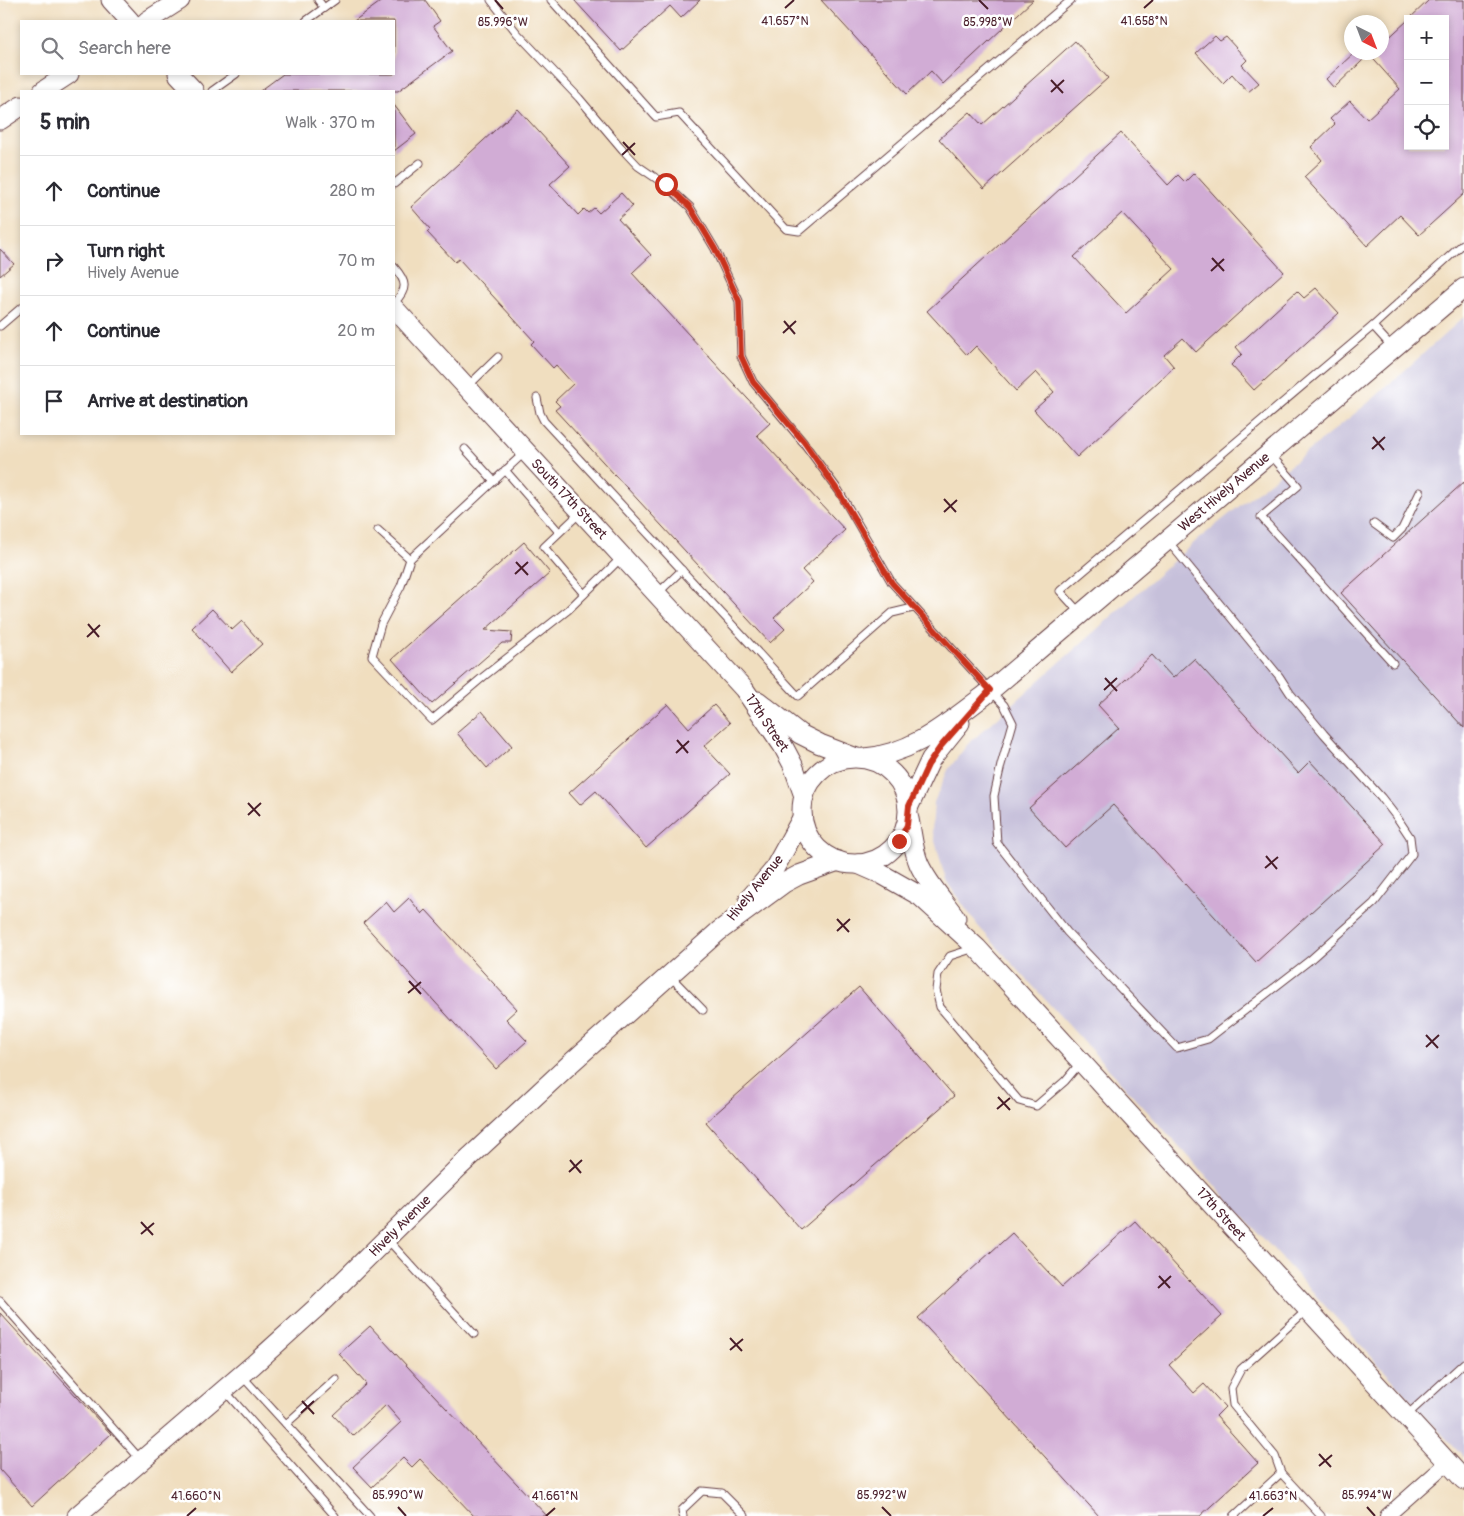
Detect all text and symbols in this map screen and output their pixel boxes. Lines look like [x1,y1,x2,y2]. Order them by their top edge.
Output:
text: 41.657°N [761,14,809,29]
text: 41.658°N [1120,14,1168,29]
text: 85.996°W [478,15,528,30]
text: 85.998°W [963,15,1013,30]
north arrow [1344,15,1389,60]
map controls [1404,15,1449,150]
button: + [1404,15,1449,60]
search box [20,20,395,75]
icon: search [38,34,66,62]
text: Search here [78,36,171,60]
button: − [1404,60,1449,105]
button: locate [1404,105,1449,150]
text: 5 min [40,109,90,136]
text: Walk · 370 m [285,113,375,133]
route start [655,173,678,196]
icon: ahead [40,177,68,205]
text: Continue [87,179,160,203]
text: 280 m [329,181,375,201]
text: Turn right [87,239,165,263]
icon: right [40,247,68,275]
text: 70 m [338,251,375,271]
text: Hively Avenue [87,263,179,283]
icon: ahead [40,317,68,345]
text: Continue [87,319,160,343]
text: 20 m [337,321,375,341]
icon: arrive [40,387,68,415]
text: Arrive at destination [87,389,248,413]
street label: West Hively Avenue [1175,449,1273,535]
street label: South 17th Street [527,455,611,543]
street label: 17th Street [741,691,793,755]
route end [888,830,911,853]
street label: Hively Avenue [723,851,787,925]
street label: 17th Street [1193,1184,1250,1245]
street label: Hively Avenue [366,1192,434,1260]
text: 85.990°W [372,1488,424,1503]
text: 85.992°W [857,1488,907,1503]
text: 85.994°W [1342,1488,1392,1503]
text: 41.660°N [171,1489,221,1504]
text: 41.661°N [532,1489,578,1504]
text: 41.663°N [1249,1489,1297,1504]

